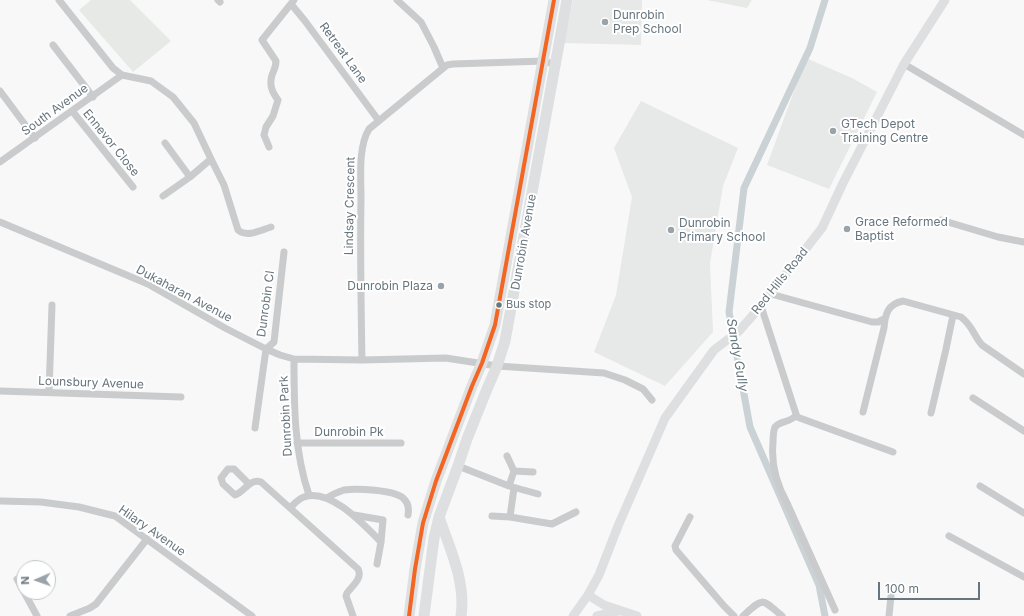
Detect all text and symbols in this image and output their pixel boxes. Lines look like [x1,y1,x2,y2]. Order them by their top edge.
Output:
place label: Dunrobin Prep School [613,8,682,36]
marker: Dunrobin Prep School [600,17,610,27]
street label: Retreat Lane [316,20,370,86]
street label: South Avenue [19,81,91,139]
street label: Ennevor Close [80,107,142,179]
place label: GTech Depot Training Centre [841,117,928,145]
marker: GTech Depot Training Centre [828,126,838,136]
street label: Lindsay Crescent [342,157,358,255]
street label: Dunrobin Avenue [508,193,540,291]
place label: Grace Reformed Baptist [855,215,948,243]
place label: Dunrobin Primary School [679,216,765,244]
marker: Grace Reformed Baptist [842,224,852,234]
marker: Dunrobin Primary School [666,225,676,235]
street label: Red Hills Road [749,245,811,317]
street label: Dukaharan Avenue [133,263,235,325]
street label: Dunrobin Cl [254,270,278,338]
place label: Dunrobin Plaza [347,279,433,293]
marker: Dunrobin Plaza [436,281,446,291]
place label: Bus stop [506,298,551,312]
marker: Bus stop [494,300,504,310]
water label: Sandy Gully [723,317,751,393]
street label: Lounsbury Avenue [38,374,144,392]
street label: Dunrobin Park [277,375,295,457]
street label: Dunrobin Pk [314,425,384,439]
street label: Hilary Avenue [116,503,188,559]
north arrow [16,560,56,600]
scale bar [880,574,982,600]
text: N [18,576,32,585]
text: 100 m [885,581,919,596]

